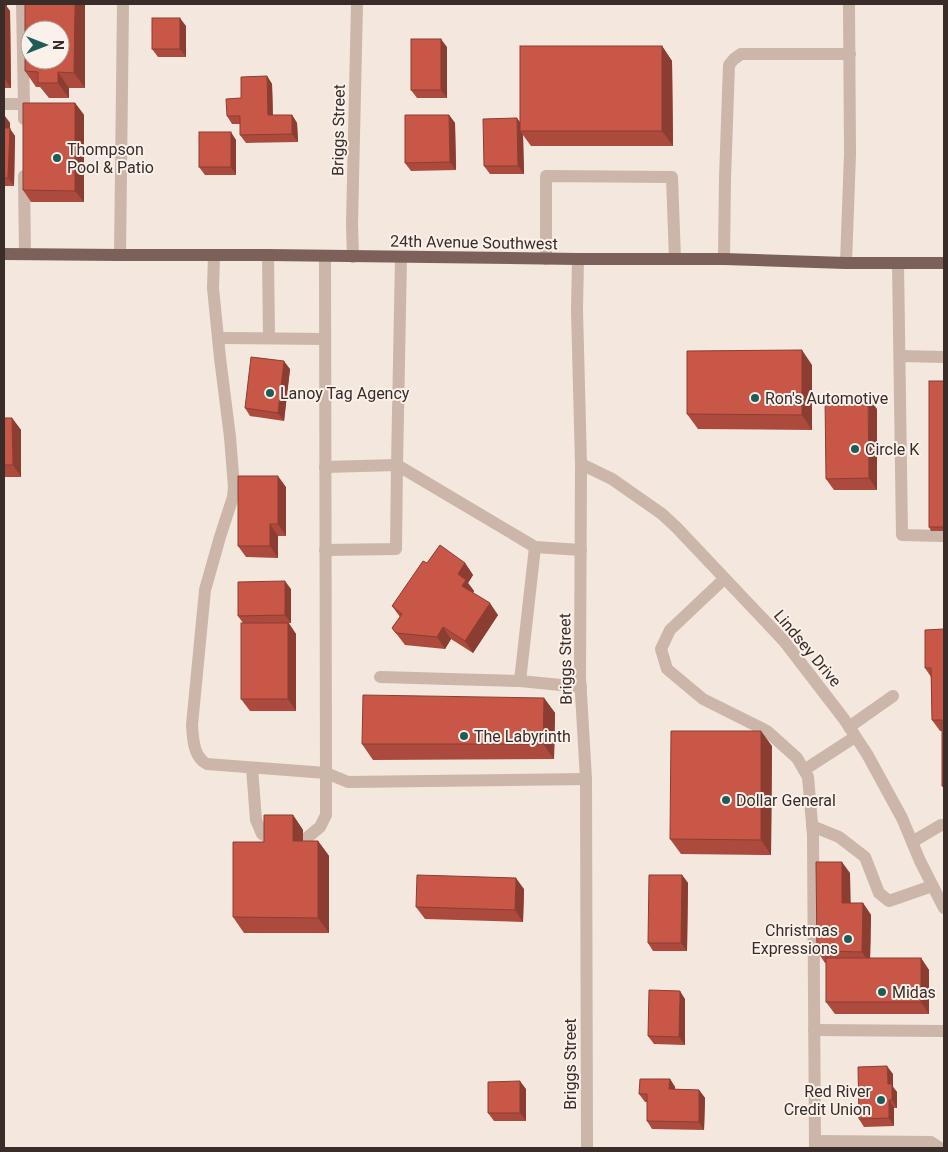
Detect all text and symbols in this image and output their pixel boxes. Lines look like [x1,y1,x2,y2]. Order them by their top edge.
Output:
north arrow [20,20,70,70]
text: N [50,40,66,50]
street label: Briggs Street [328,84,349,176]
place label: Thompson Pool & Patio [67,140,154,177]
marker: Thompson Pool & Patio [51,152,63,164]
street label: 24th Avenue Southwest [390,232,558,253]
place label: Lanoy Tag Agency [280,384,410,403]
marker: Lanoy Tag Agency [264,387,276,399]
place label: Ron's Automotive [765,389,888,408]
marker: Ron's Automotive [749,392,761,404]
place label: Circle K [865,440,920,459]
marker: Circle K [849,443,861,455]
street label: Lindsey Drive [770,606,845,691]
street label: Briggs Street [555,613,576,705]
place label: The Labyrinth [474,727,571,746]
marker: The Labyrinth [458,730,470,742]
place label: Dollar General [736,791,836,810]
marker: Dollar General [720,794,732,806]
place label: Christmas Expressions [752,921,838,958]
marker: Christmas Expressions [842,933,854,945]
place label: Midas [892,983,936,1002]
marker: Midas [876,986,888,998]
street label: Briggs Street [561,1018,580,1110]
place label: Red River Credit Union [784,1082,872,1119]
marker: Red River Credit Union [875,1094,887,1106]

